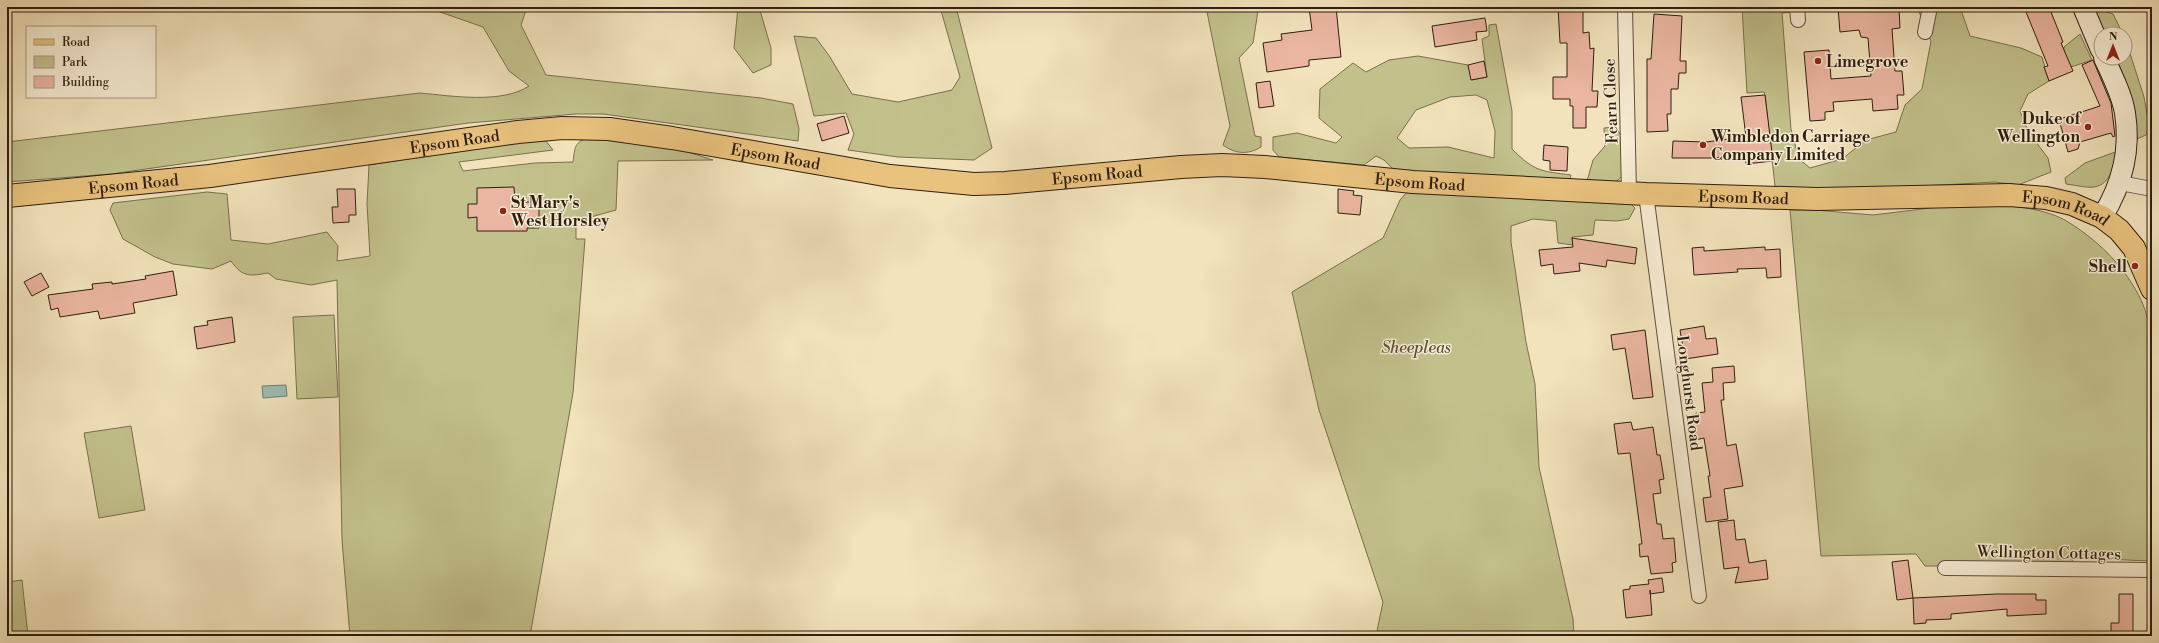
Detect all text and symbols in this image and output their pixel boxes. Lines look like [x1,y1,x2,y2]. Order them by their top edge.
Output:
legend [26,26,156,98]
north arrow [2093,26,2133,66]
text: N [2109,30,2118,44]
text: Road [62,35,90,50]
place label: Limegrove [1826,52,1909,72]
text: Park [62,55,88,70]
marker: Limegrove [1813,56,1823,66]
street label: Fearn Close [1600,58,1622,144]
text: Building [61,75,110,90]
place label: Duke of Wellington [1996,109,2082,147]
marker: Duke of Wellington [2083,122,2093,132]
street label: Epsom Road [408,126,501,158]
place label: Wimbledon Carriage Company Limited [1710,127,1871,165]
street label: Epsom Road [729,139,822,175]
marker: Wimbledon Carriage Company Limited [1698,140,1708,150]
street label: Epsom Road [1051,162,1143,190]
street label: Epsom Road [1373,169,1466,196]
street label: Epsom Road [87,170,180,199]
street label: Epsom Road [1698,187,1789,209]
street label: Epsom Road [2021,187,2113,230]
place label: St Mary's West Horsley [510,193,610,231]
marker: St Mary's West Horsley [498,206,508,216]
place label: Shell [2089,257,2128,277]
marker: Shell [2130,261,2140,271]
street label: Longhurst Road [1672,334,1706,452]
park label: Sheepleas [1381,338,1451,358]
street label: Wellington Cottages [1976,542,2121,564]

